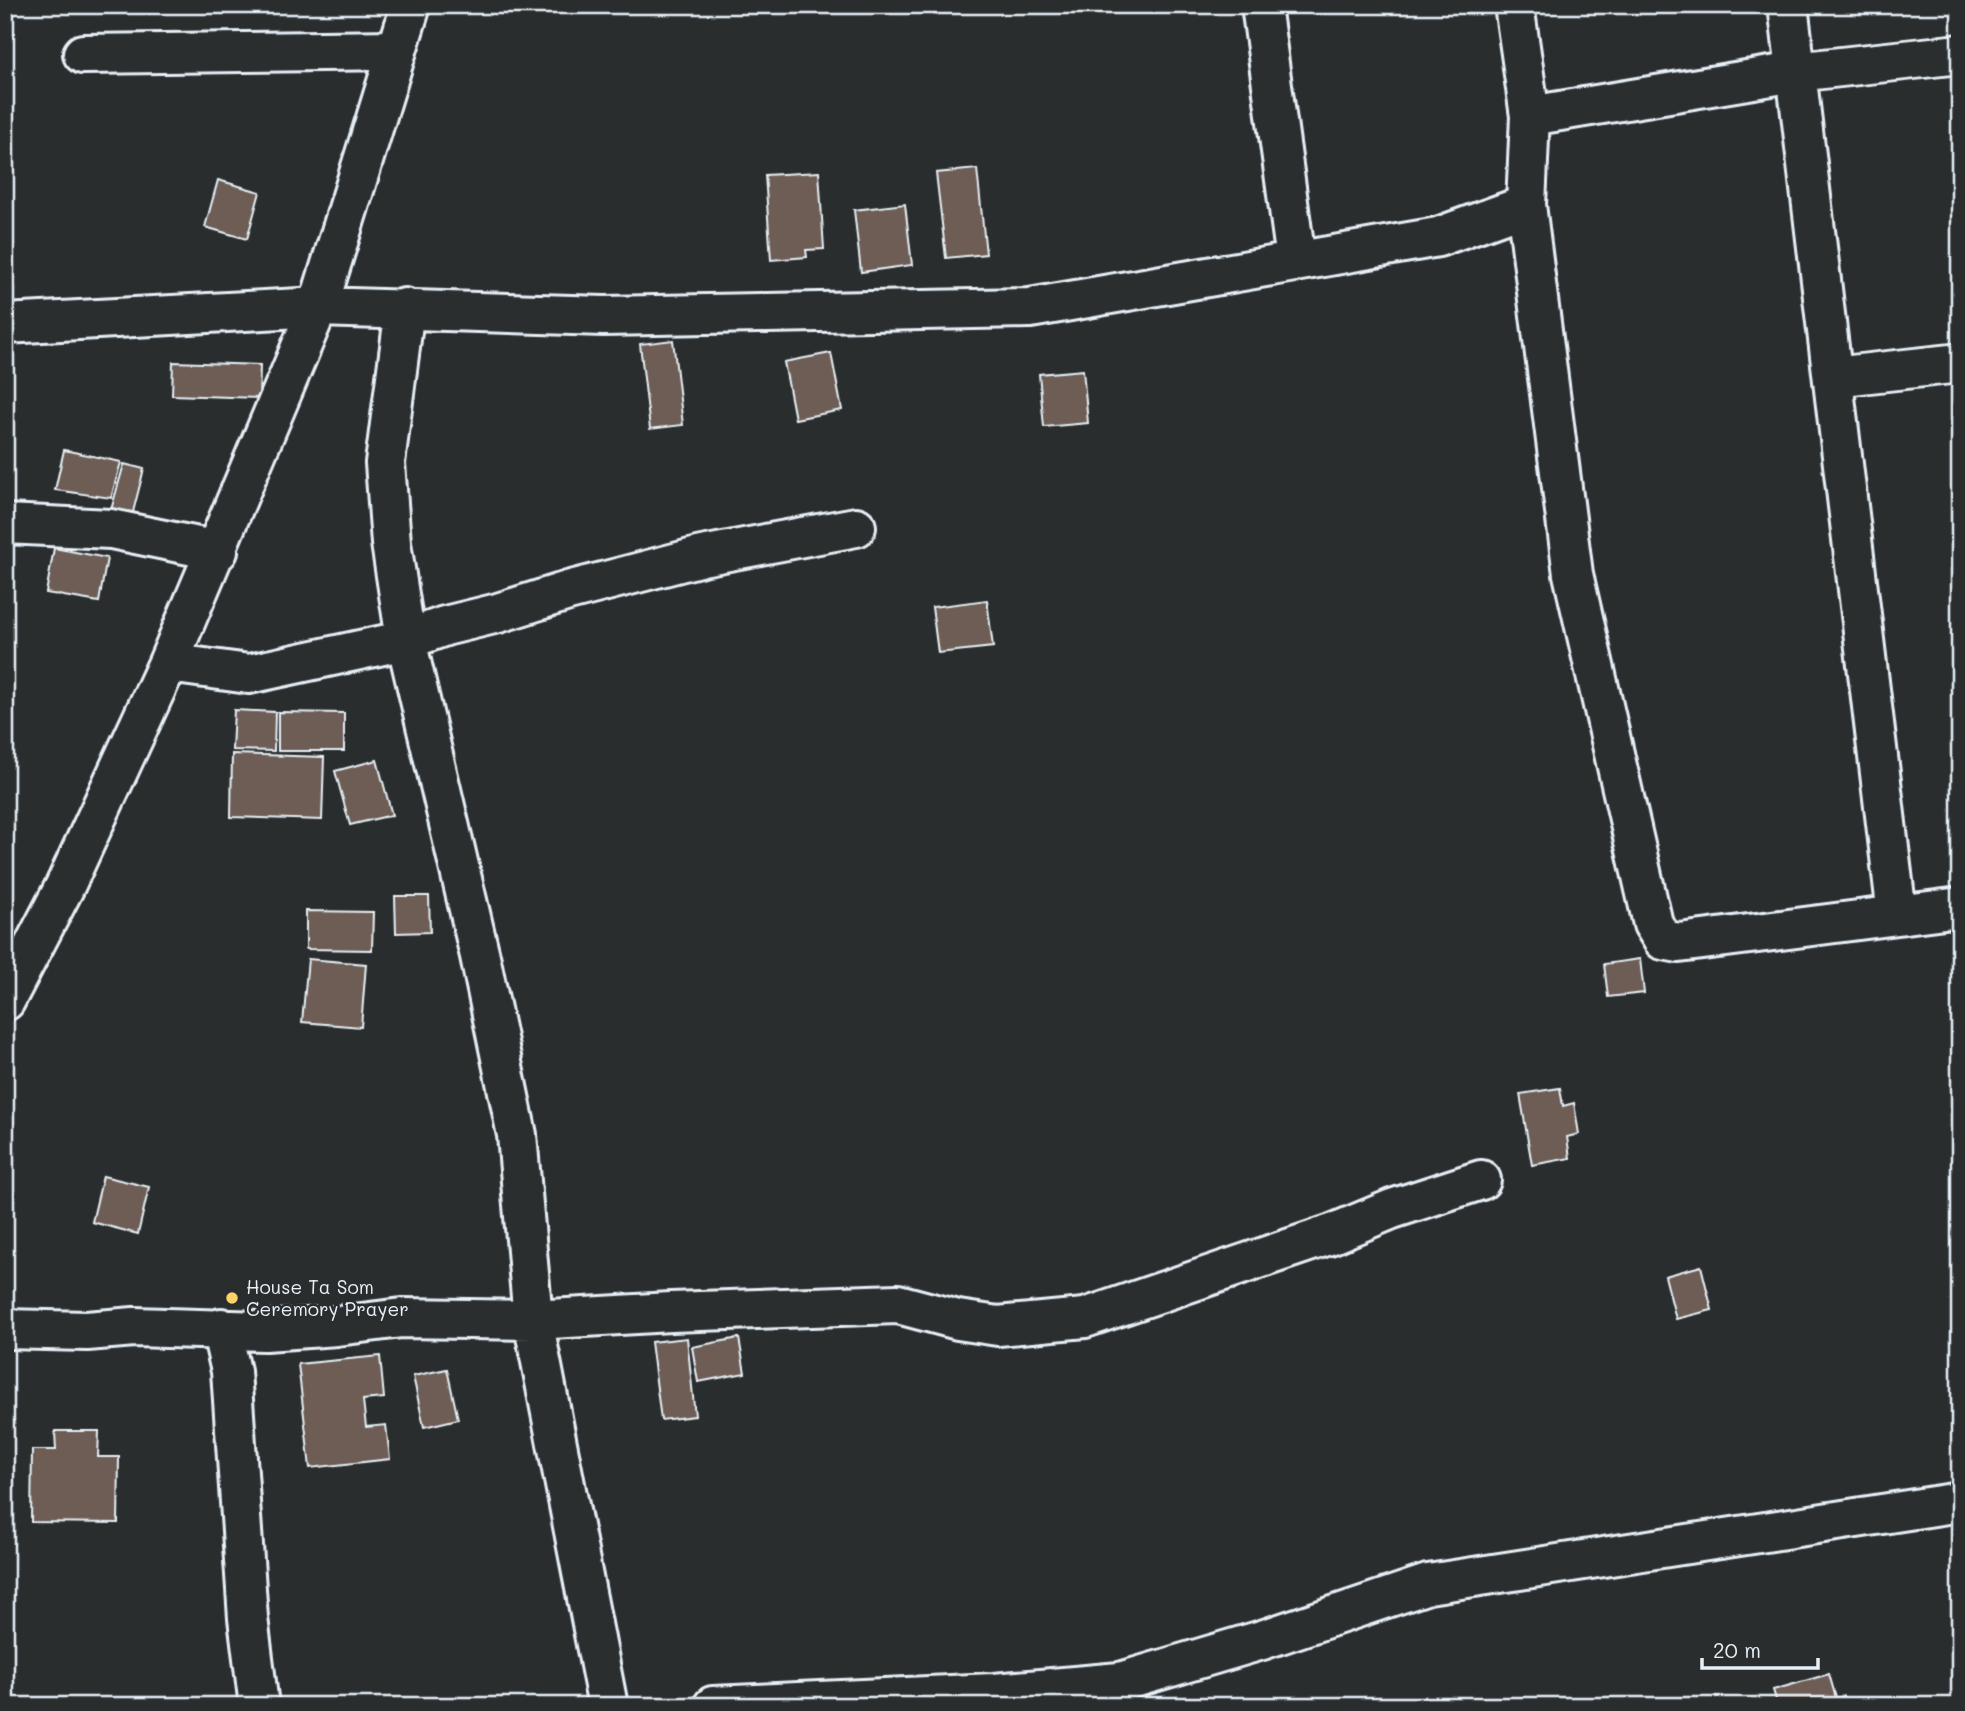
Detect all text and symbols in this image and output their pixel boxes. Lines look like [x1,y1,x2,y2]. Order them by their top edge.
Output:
place label: House Ta Som Ceremory Prayer [246,1274,409,1321]
marker: House Ta Som Ceremory Prayer [224,1290,240,1306]
scale bar [1702,1627,1818,1671]
text: 20 m [1713,1636,1761,1663]

